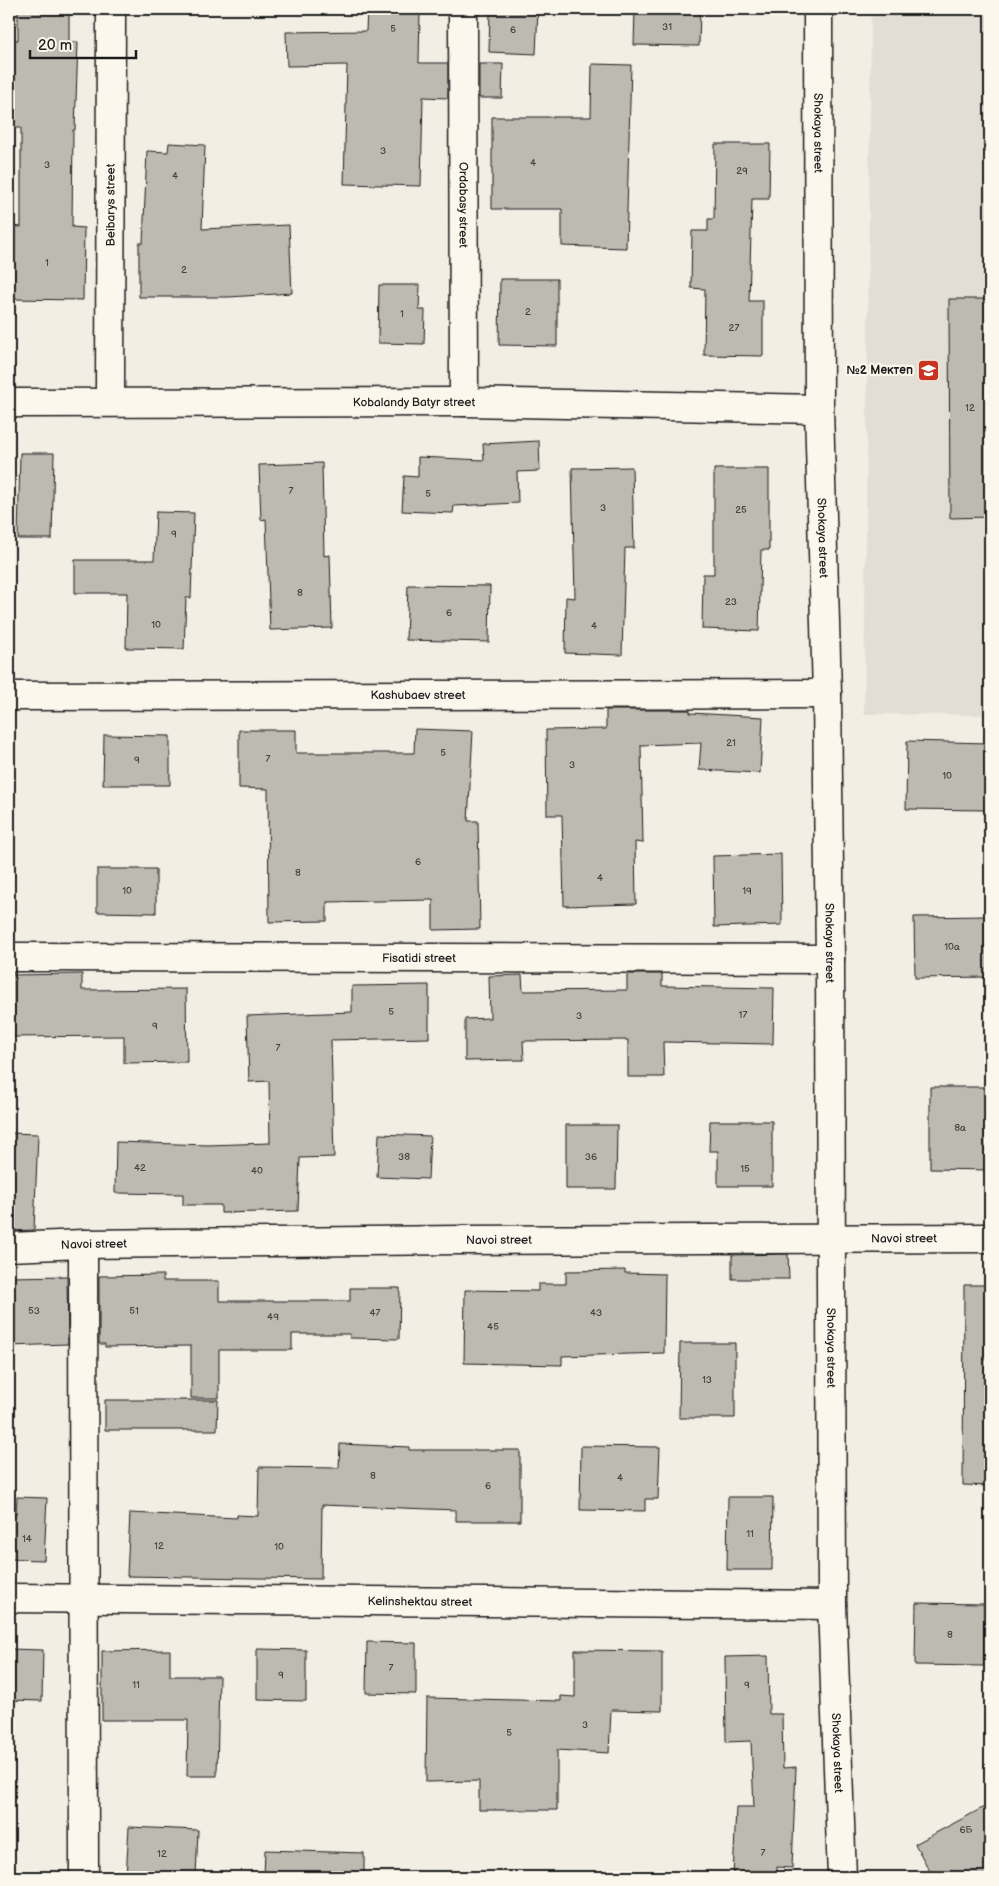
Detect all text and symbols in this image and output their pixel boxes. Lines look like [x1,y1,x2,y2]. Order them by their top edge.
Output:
house number: 31 [662,21,672,33]
house number: 5 [390,23,396,35]
house number: 6 [510,24,516,36]
scale bar [30,28,136,60]
text: 20 m [38,36,72,55]
street label: Shokaya street [811,93,826,173]
house number: 3 [380,145,386,157]
house number: 4 [530,157,536,169]
house number: 3 [44,159,50,171]
street label: Ordabasy street [456,162,471,248]
street label: Beibarys street [103,163,118,246]
house number: 29 [736,165,748,177]
house number: 4 [172,170,178,182]
house number: 1 [45,257,49,269]
house number: 2 [181,264,187,276]
house number: 2 [525,306,531,318]
house number: 1 [400,308,404,320]
house number: 27 [729,322,739,334]
school or university icon: №2 Мектеп [917,358,941,382]
place label: №2 Мектеп [846,363,913,378]
street label: Kobalandy Batyr street [353,394,476,410]
house number: 12 [965,402,975,414]
house number: 7 [289,485,294,497]
house number: 5 [425,488,431,500]
street label: Shokaya street [814,498,831,578]
house number: 3 [600,502,606,514]
house number: 25 [735,504,747,516]
house number: 9 [171,528,177,540]
house number: 8 [297,587,303,599]
house number: 23 [725,596,737,608]
house number: 6 [446,607,452,619]
house number: 10 [151,619,161,631]
house number: 4 [591,620,597,632]
street label: Kashubaev street [371,687,466,703]
house number: 21 [726,737,736,749]
house number: 5 [440,747,446,759]
house number: 7 [266,753,271,765]
house number: 9 [134,754,140,766]
house number: 3 [569,759,575,771]
house number: 10 [942,770,952,782]
house number: 6 [415,856,421,868]
house number: 8 [295,867,301,879]
house number: 4 [597,872,603,884]
house number: 10 [122,885,132,897]
house number: 19 [742,885,752,897]
street label: Shokaya street [822,903,838,983]
house number: 10а [944,941,960,953]
street label: Fisatidi street [382,950,456,966]
house number: 5 [388,1006,394,1018]
house number: 17 [739,1009,747,1021]
house number: 3 [576,1010,582,1022]
house number: 9 [152,1020,158,1032]
house number: 7 [276,1042,281,1054]
house number: 8а [954,1122,966,1134]
house number: 38 [398,1151,410,1163]
house number: 36 [585,1151,597,1163]
house number: 42 [134,1162,146,1174]
house number: 15 [740,1163,750,1175]
house number: 40 [251,1165,263,1177]
street label: Navoi street [871,1231,937,1246]
street label: Navoi street [466,1232,532,1247]
street label: Navoi street [61,1236,127,1252]
house number: 53 [28,1305,40,1317]
house number: 51 [129,1305,139,1317]
house number: 47 [369,1307,381,1319]
house number: 43 [590,1307,602,1319]
street label: Shokaya street [824,1308,839,1388]
house number: 49 [267,1311,279,1323]
house number: 45 [487,1321,499,1333]
house number: 13 [702,1374,712,1386]
house number: 8 [370,1470,376,1482]
house number: 4 [617,1472,623,1484]
house number: 6 [485,1480,491,1492]
house number: 11 [746,1528,754,1540]
house number: 14 [22,1533,32,1545]
house number: 12 [154,1540,164,1552]
house number: 10 [274,1541,284,1553]
street label: Kelinshektau street [368,1594,473,1609]
house number: 8 [947,1629,953,1641]
house number: 7 [389,1662,394,1674]
house number: 9 [278,1669,284,1681]
house number: 11 [132,1679,140,1691]
house number: 9 [744,1679,750,1691]
street label: Shokaya street [828,1712,846,1793]
house number: 3 [582,1719,588,1731]
house number: 5 [506,1727,512,1739]
house number: 6Б [959,1824,973,1836]
house number: 7 [761,1847,766,1859]
house number: 12 [157,1848,167,1860]

